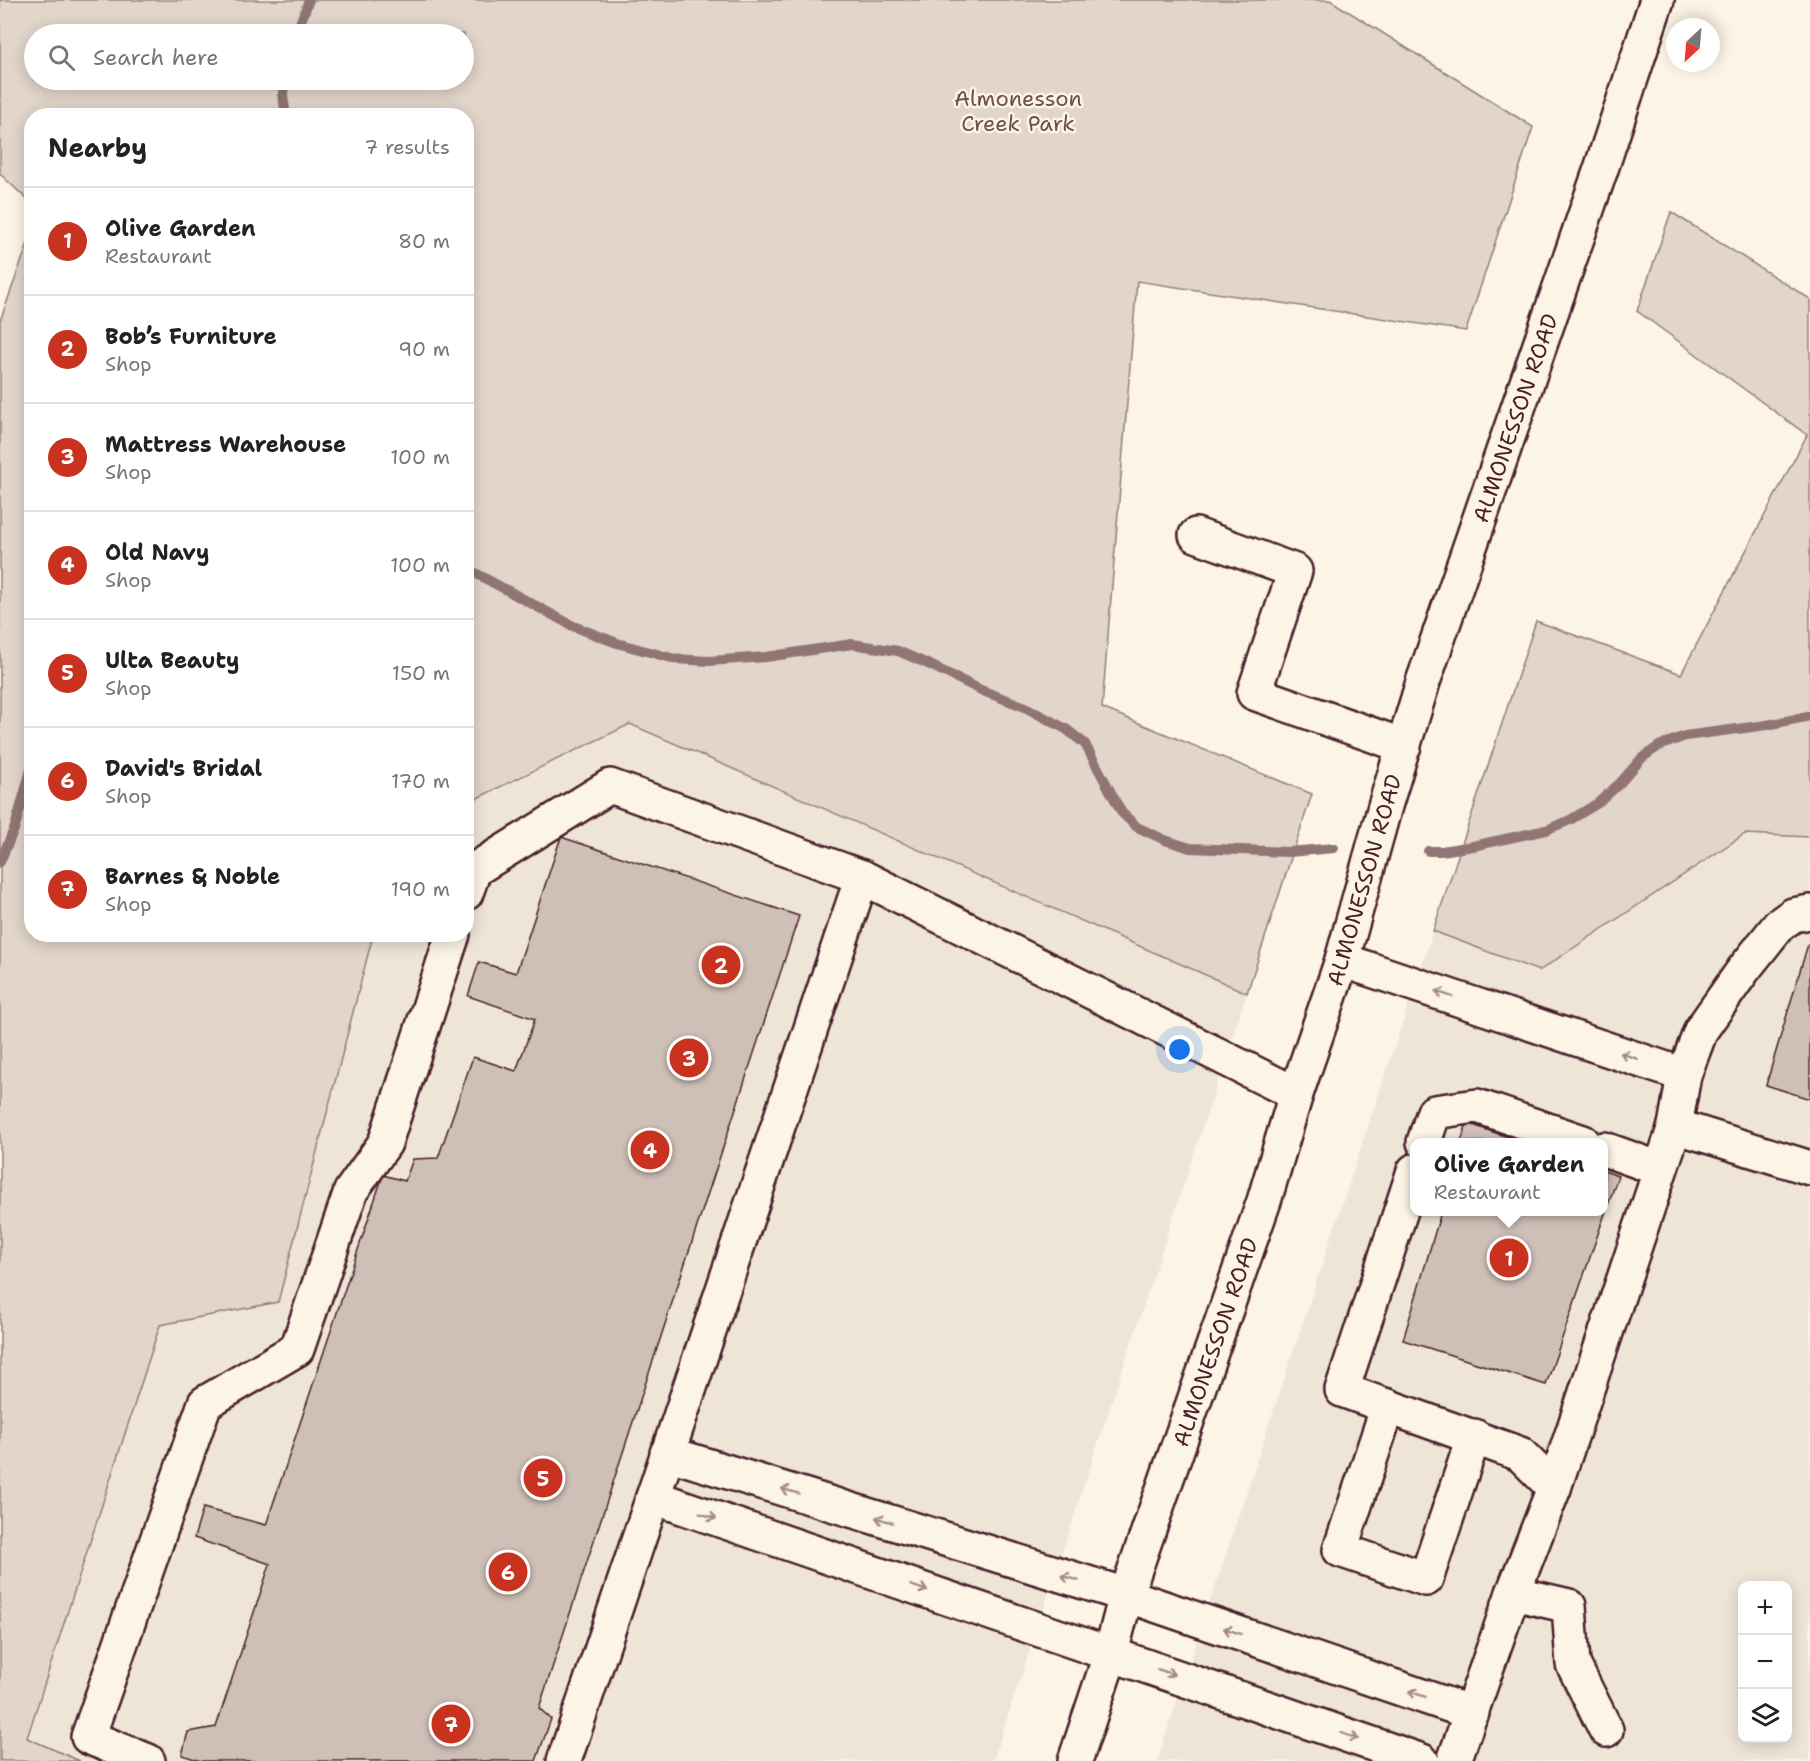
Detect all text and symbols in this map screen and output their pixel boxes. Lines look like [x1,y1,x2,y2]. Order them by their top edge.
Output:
north arrow [1666,18,1720,72]
search box [24,24,474,90]
icon: search [45,41,78,74]
text: Search here [93,43,219,72]
park label: Almonesson Creek Park [954,84,1082,138]
text: Nearby [48,130,147,165]
text: 7 results [364,134,450,160]
text: Olive Garden [105,214,256,243]
text: 1 [63,228,72,254]
text: 80 m [398,228,450,254]
text: Restaurant [105,243,212,269]
street label: ALMONESSON ROAD [1466,310,1565,526]
text: Bob’s Furniture [105,322,277,351]
text: 2 [61,336,75,362]
text: 90 m [398,336,450,362]
text: Shop [105,351,152,377]
text: Mattress Warehouse [105,430,346,459]
text: 3 [61,444,75,470]
text: 100 m [390,444,450,470]
text: Shop [105,459,152,485]
text: Old Navy [105,538,209,567]
text: 4 [61,552,75,578]
text: 100 m [390,552,450,578]
text: Shop [105,567,152,593]
text: Ulta Beauty [105,646,239,675]
text: 5 [61,660,74,686]
text: 150 m [392,660,450,686]
text: Shop [105,675,152,701]
text: David's Bridal [105,754,262,783]
text: 6 [61,768,75,794]
text: 170 m [391,768,450,794]
street label: ALMONESSON ROAD [1320,771,1409,989]
text: Shop [105,783,152,809]
text: Barnes & Noble [105,862,280,891]
text: 7 [61,876,75,902]
text: 190 m [391,876,450,902]
text: Shop [105,891,152,917]
pin: 2 [702,942,740,988]
one-way arrow [1435,988,1454,999]
your location [1165,1035,1194,1064]
pin: 3 [670,1036,708,1080]
one-way arrow [1620,1050,1639,1061]
pin: 4 [630,1128,670,1172]
popup [1410,1138,1608,1216]
text: Olive Garden [1434,1150,1584,1179]
text: Restaurant [1434,1179,1541,1205]
street label: ALMONESSON ROAD [1166,1234,1265,1450]
pin: 1 [1490,1236,1528,1280]
pin: 5 [524,1456,562,1500]
one-way arrow [781,1485,800,1496]
one-way arrow [698,1511,717,1522]
one-way arrow [875,1514,894,1525]
pin: 6 [488,1550,528,1594]
one-way arrow [1061,1572,1080,1583]
map controls [1738,1581,1792,1743]
button: + [1738,1581,1792,1635]
one-way arrow [909,1583,928,1594]
one-way arrow [1223,1625,1242,1636]
button: − [1738,1635,1792,1689]
one-way arrow [1156,1668,1175,1679]
one-way arrow [1408,1687,1426,1698]
button: layers [1738,1689,1792,1743]
pin: 7 [432,1702,470,1746]
one-way arrow [1340,1732,1359,1743]

